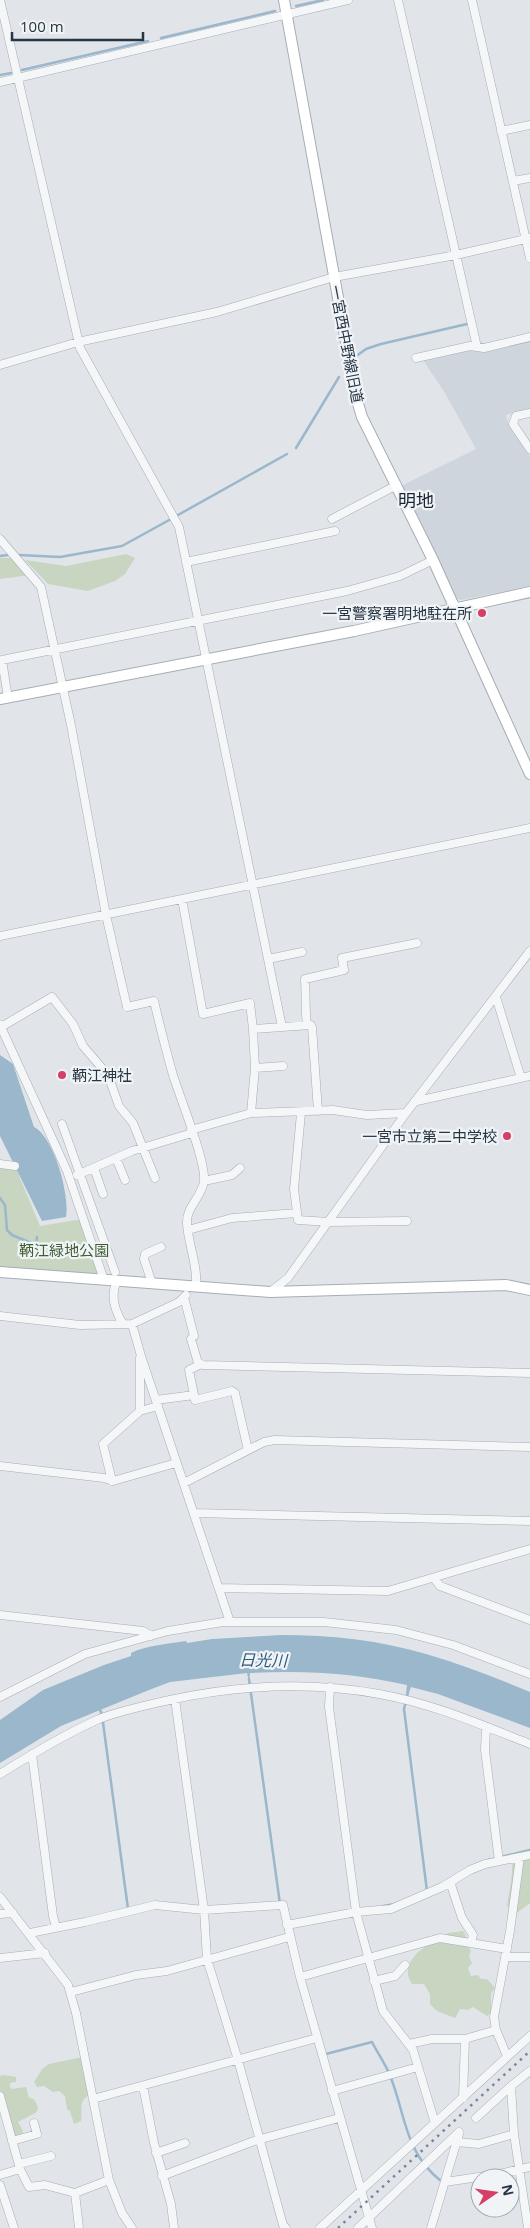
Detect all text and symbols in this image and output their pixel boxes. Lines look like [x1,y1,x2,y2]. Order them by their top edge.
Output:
scale bar [12,10,144,42]
text: 100 m [20,16,64,36]
street label: 一宮西中野線旧道 [326,283,368,405]
district label: 明地 [398,488,434,512]
place label: 一宮警察署明地駐在所 [322,603,472,623]
marker: 一宮警察署明地駐在所 [476,607,488,619]
place label: 鞆江神社 [72,1065,132,1085]
marker: 鞆江神社 [56,1069,68,1081]
place label: 一宮市立第二中学校 [362,1126,497,1146]
marker: 一宮市立第二中学校 [501,1130,513,1142]
park label: 鞆江緑地公園 [19,1240,109,1260]
water label: 日光川 [239,1649,289,1671]
north arrow [470,2168,520,2218]
text: N [498,2182,519,2198]

